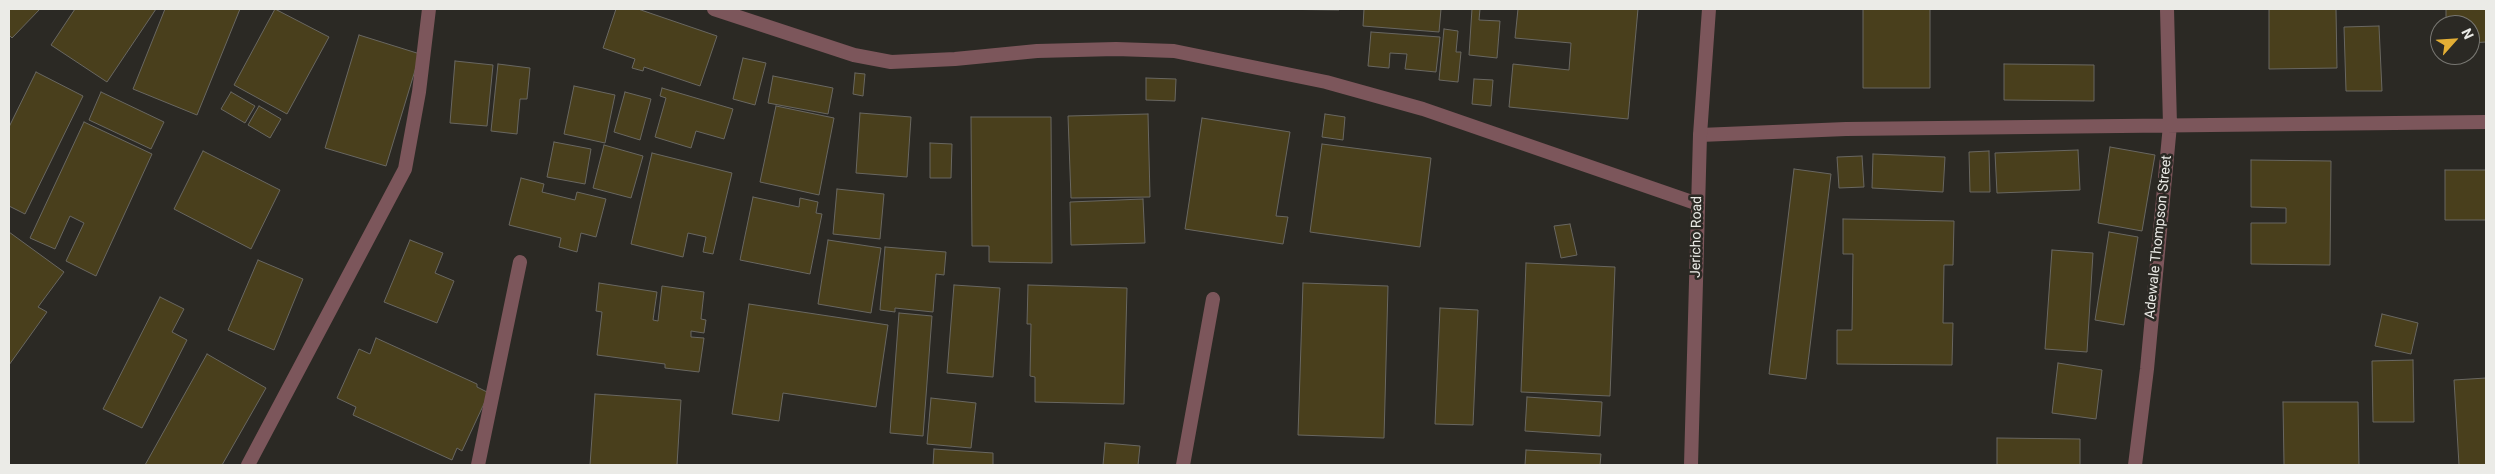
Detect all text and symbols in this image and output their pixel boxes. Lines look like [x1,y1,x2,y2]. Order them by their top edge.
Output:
north arrow [2430,15,2480,65]
text: N [2458,26,2477,42]
street label: Adewale Thompson Street [2142,154,2176,320]
street label: Jericho Road [1688,196,1706,278]

